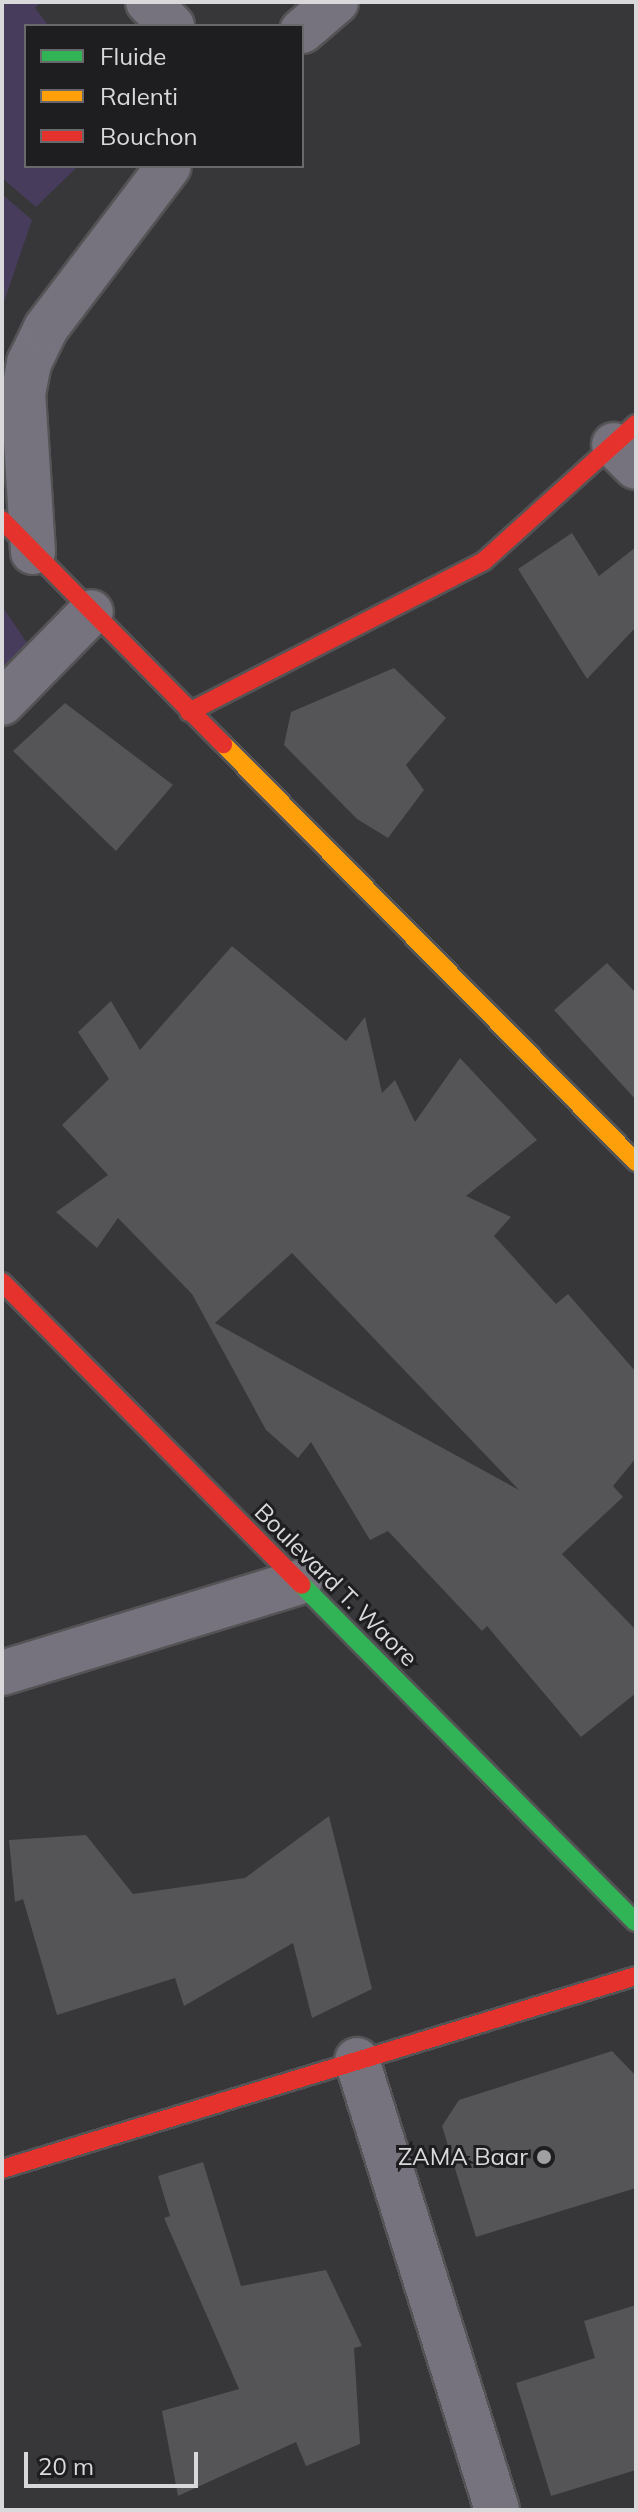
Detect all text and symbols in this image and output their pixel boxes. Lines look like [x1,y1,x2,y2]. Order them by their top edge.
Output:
legend [24,24,304,168]
text: Fluide [100,41,166,71]
text: Ralenti [100,81,178,111]
text: Bouchon [100,121,198,151]
street label: Boulevard T. Waore [249,1498,423,1672]
place label: ZAMA Baar [398,2143,528,2171]
marker: ZAMA Baar [535,2148,553,2166]
scale bar [28,2436,202,2486]
text: 20 m [38,2451,94,2481]

